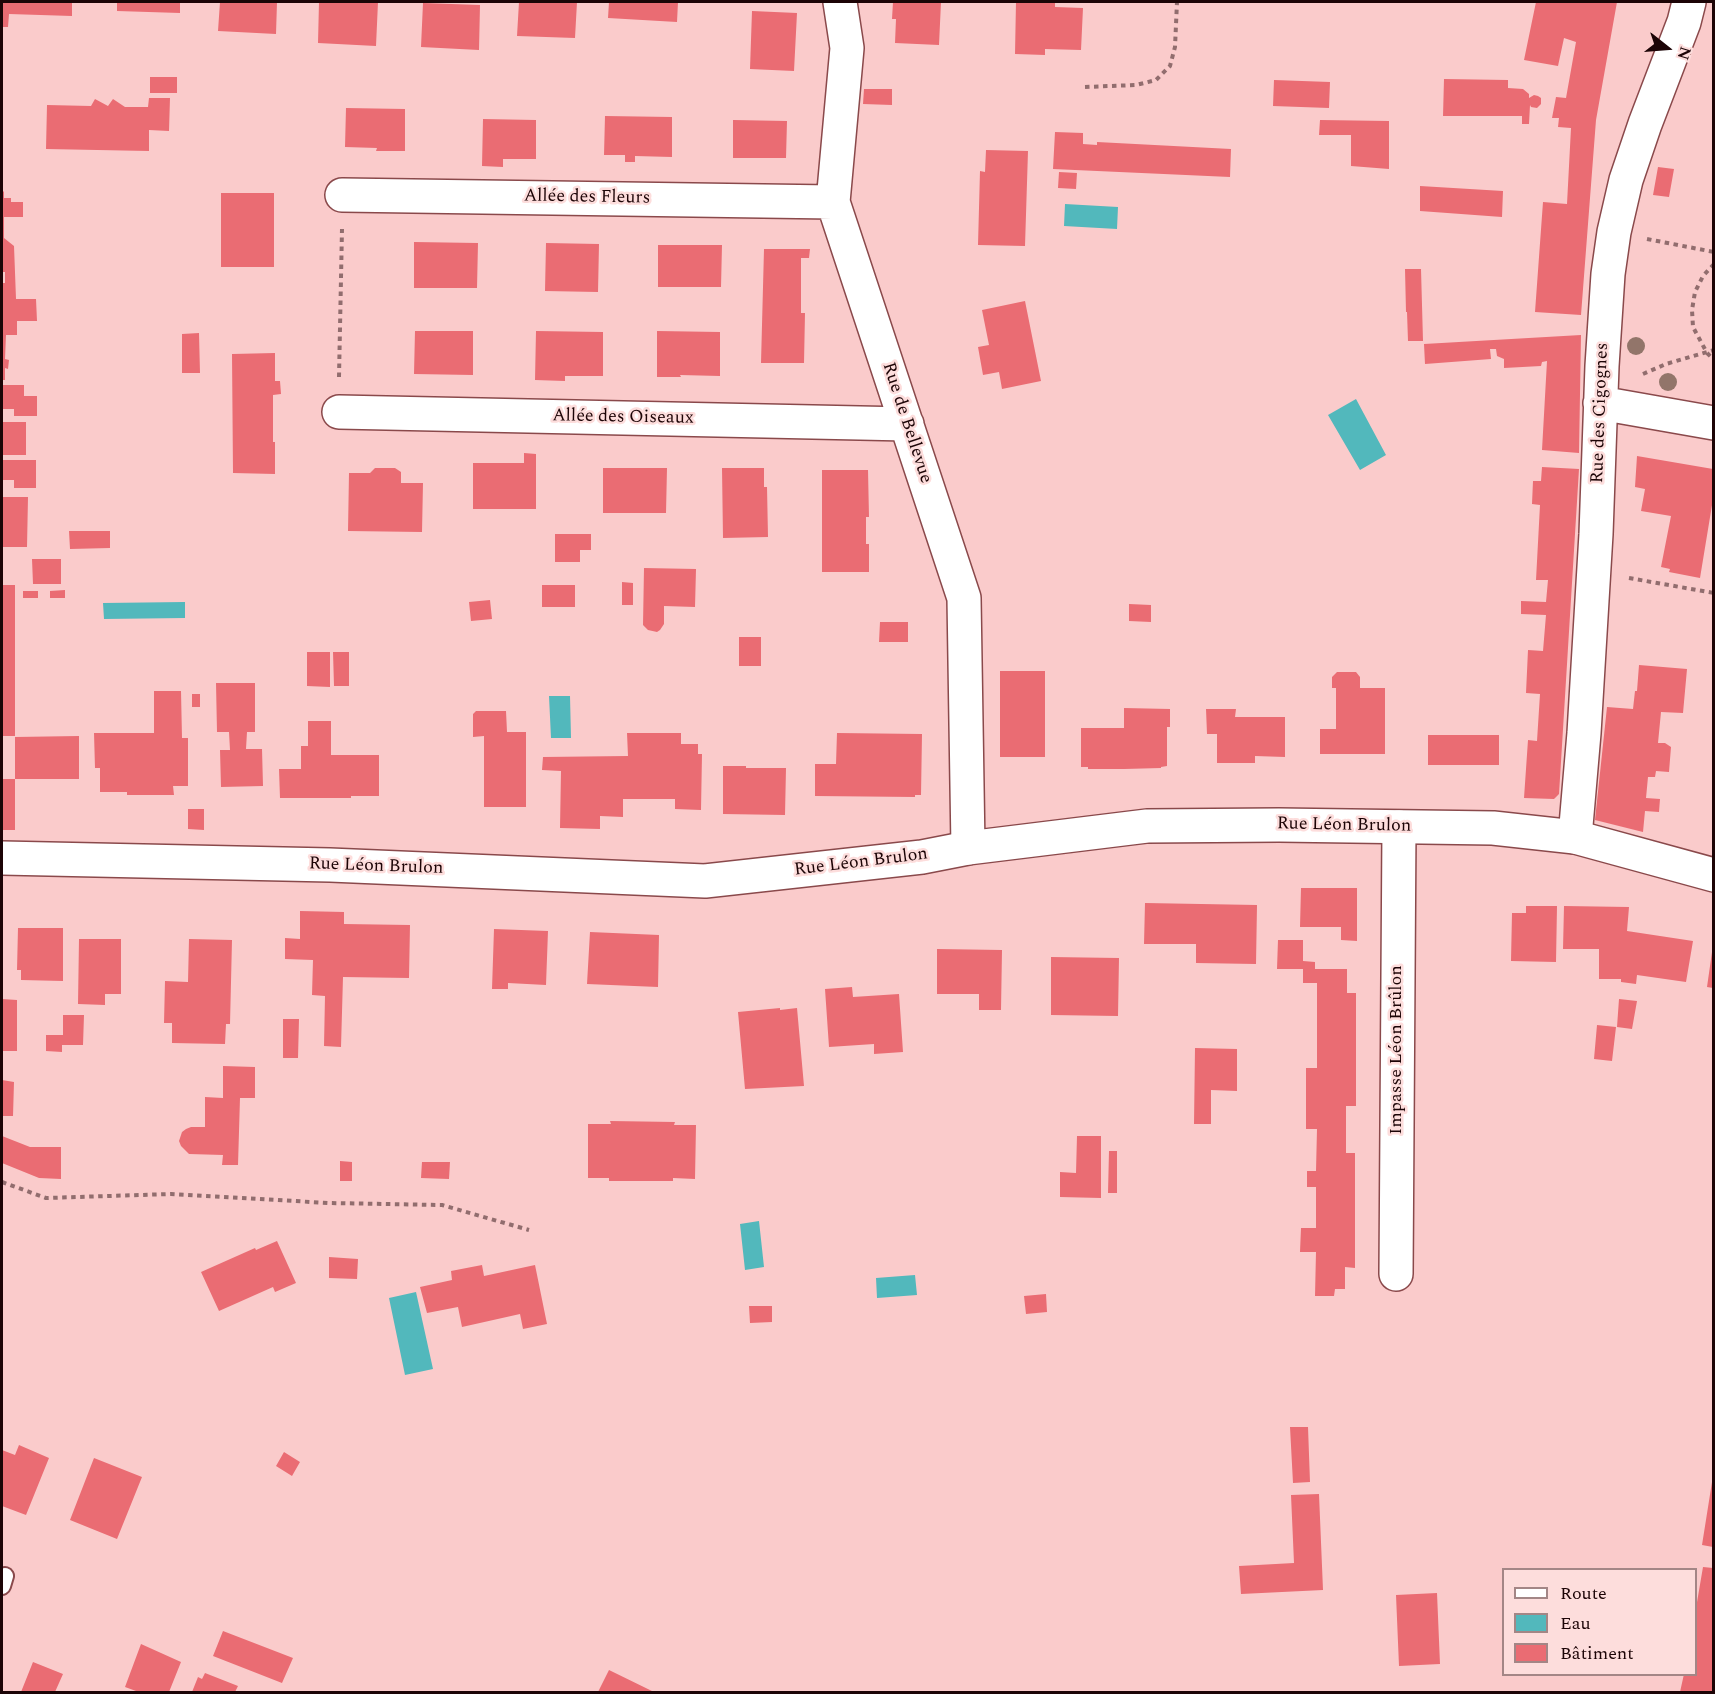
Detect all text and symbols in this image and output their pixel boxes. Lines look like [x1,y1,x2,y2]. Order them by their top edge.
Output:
north arrow [1637,18,1697,78]
text: N [1671,44,1698,63]
street label: Allée des Fleurs [524,186,650,210]
street label: Rue des Cigognes [1588,342,1614,484]
street label: Rue de Bellevue [876,360,936,486]
street label: Allée des Oiseaux [552,406,694,430]
street label: Rue Léon Brulon [1277,814,1411,838]
street label: Rue Léon Brulon [793,844,929,882]
street label: Rue Léon Brulon [308,854,444,880]
street label: Impasse Léon Brûlon [1386,965,1408,1135]
legend [1502,1568,1697,1676]
text: Route [1560,1580,1607,1607]
text: Eau [1560,1610,1591,1637]
text: Bâtiment [1560,1640,1634,1667]

